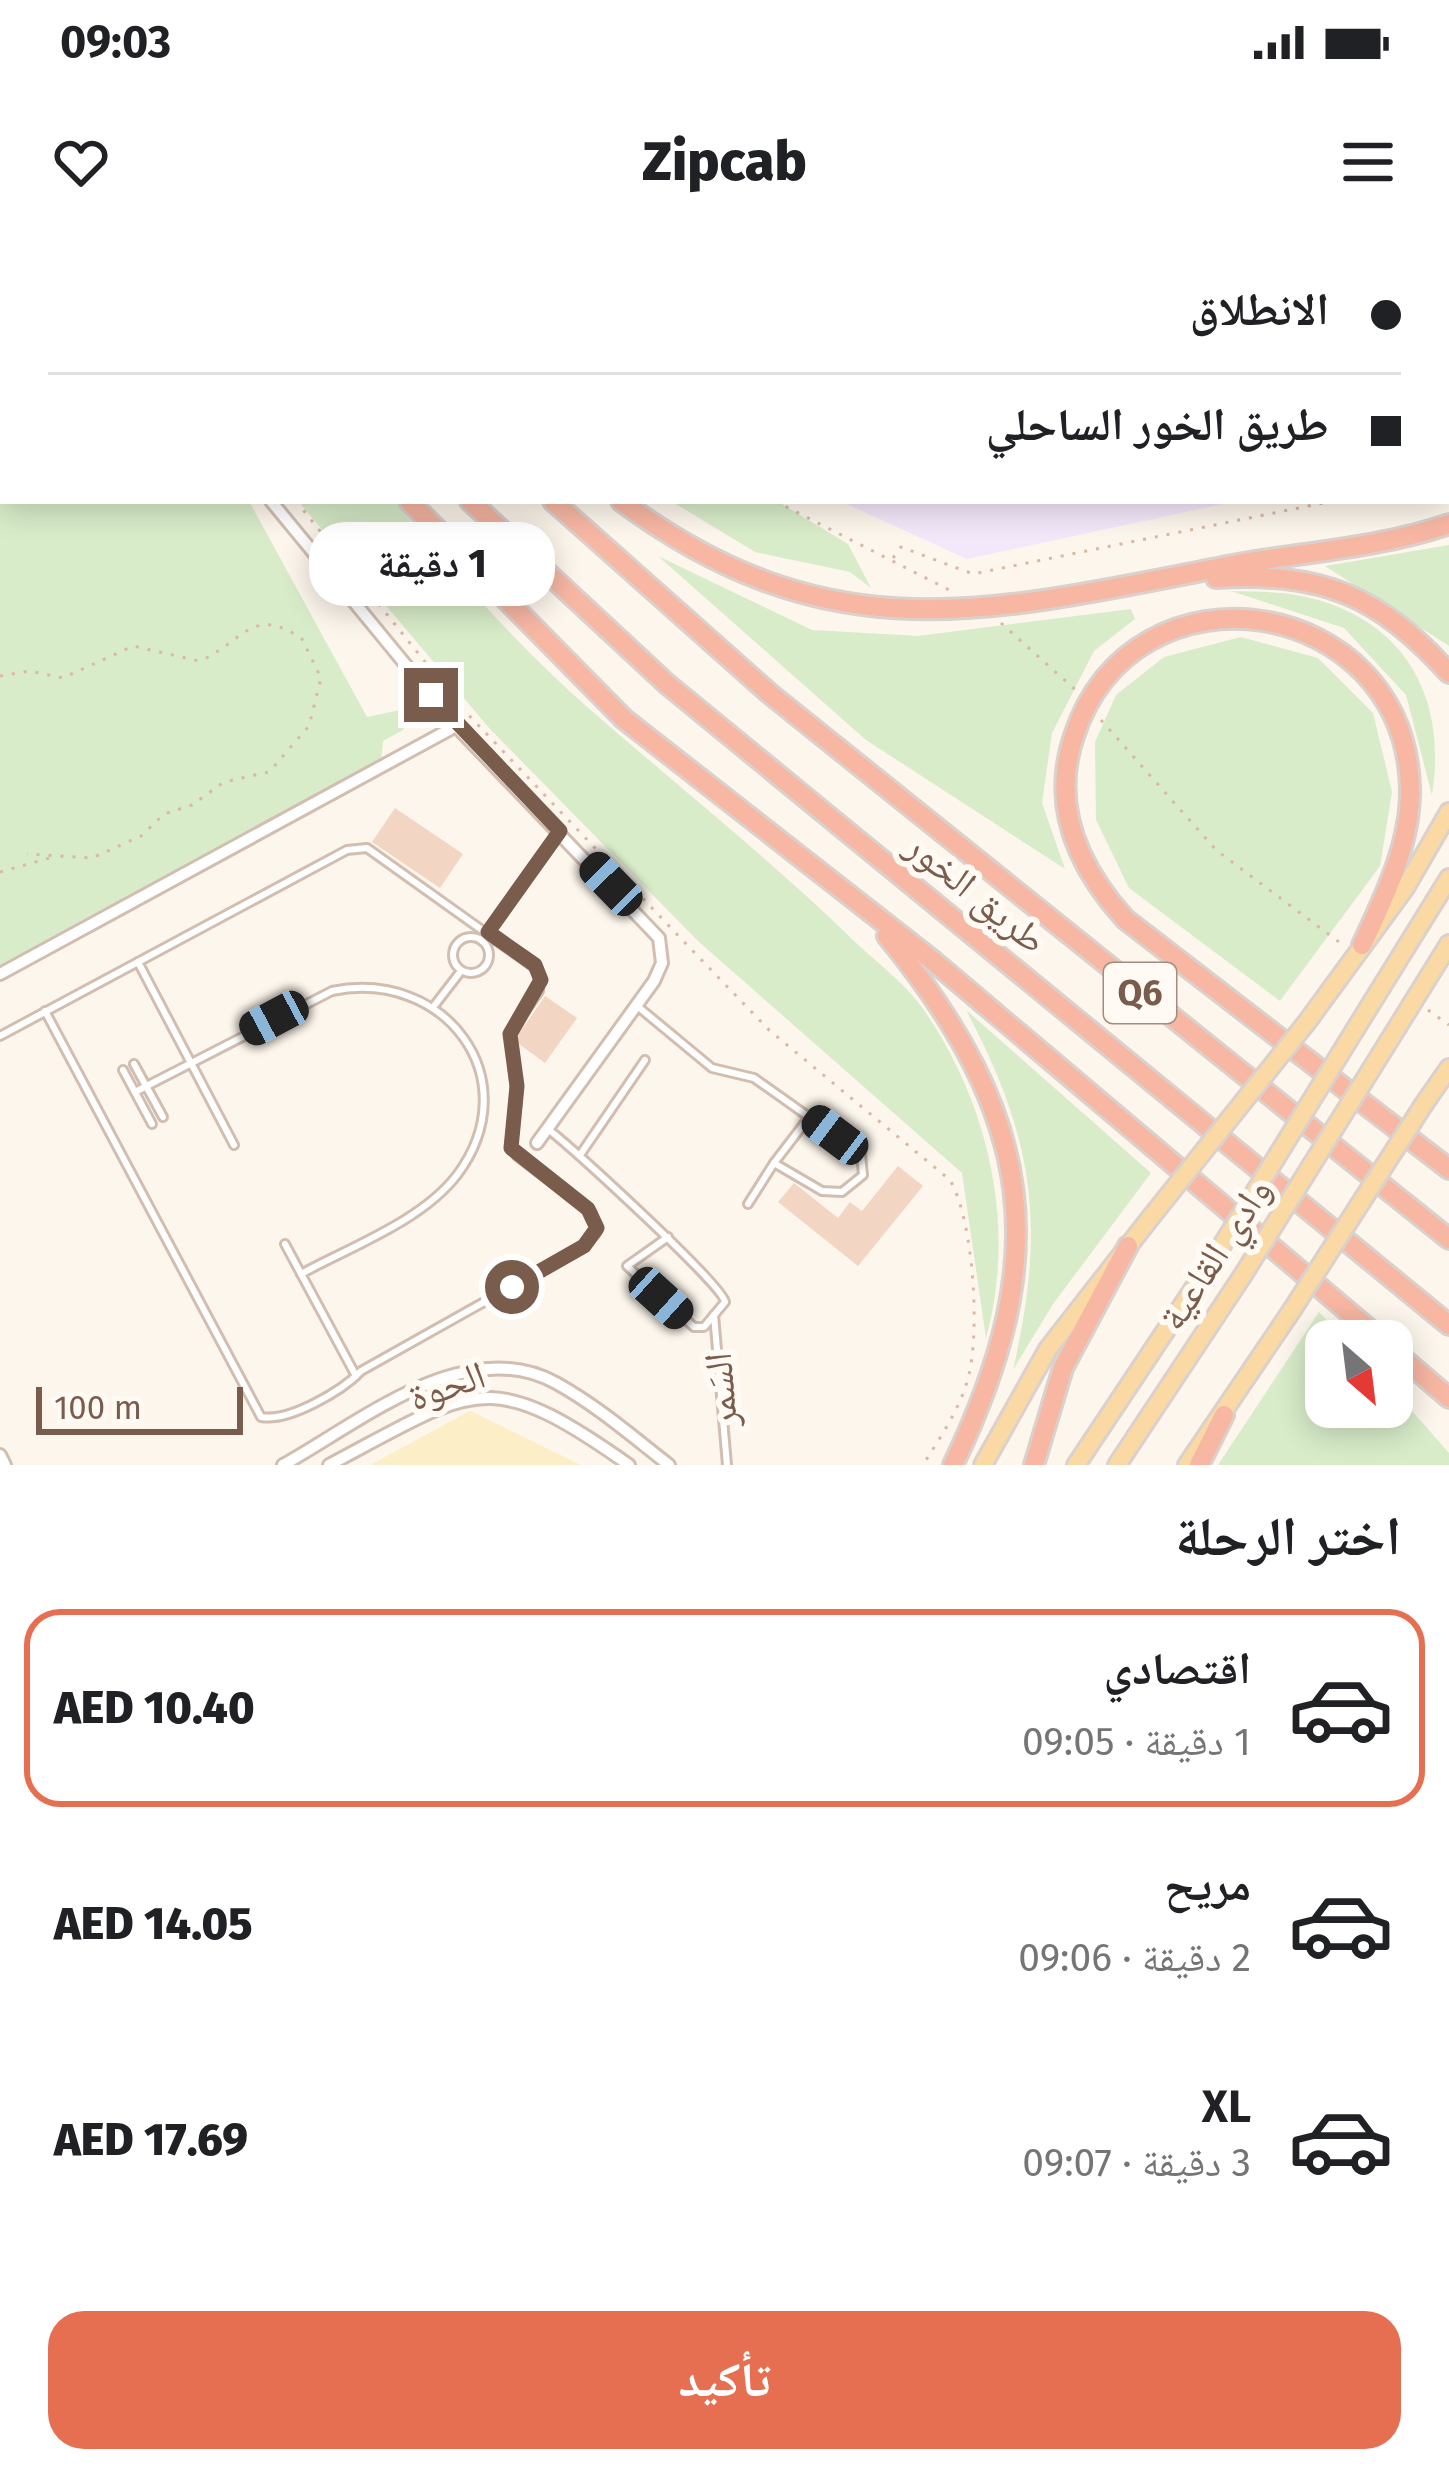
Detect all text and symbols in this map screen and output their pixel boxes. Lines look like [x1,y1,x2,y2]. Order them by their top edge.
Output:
text: 09:03 [60,15,171,69]
icon: heart [48,129,114,195]
icon: menu [1335,129,1401,195]
text: Zipcab [642,130,807,194]
text: الانطلاق [1190,283,1329,337]
text: طريق الخور الساحلي [986,398,1329,452]
callout: 1 دقيقة [308,521,554,605]
text: 1 دقيقة [377,541,487,587]
route end [404,668,458,722]
street label: طريق الخور [895,822,1055,964]
car [573,846,649,922]
road number: Q6 [1104,963,1176,1023]
car [234,985,314,1051]
car [795,1099,875,1171]
street label: وادي القاعية [1149,1169,1288,1343]
route start [485,1260,539,1314]
car [622,1261,700,1335]
north arrow [1305,1320,1413,1428]
map controls [1305,1320,1413,1428]
street label: السَمر [695,1350,747,1430]
street label: الحوة [403,1352,491,1420]
scale bar [36,1381,243,1434]
text: 100 m [54,1388,142,1428]
text: اختر الرحلة [1175,1505,1401,1569]
text: اقتصادي [1104,1642,1251,1696]
icon: car [1287,1654,1395,1762]
text: AED 10.40 [54,1681,255,1735]
text: 1 دقيقة · 09:05 [1022,1719,1251,1765]
text: مريح [1164,1858,1251,1912]
icon: car [1287,1870,1395,1978]
text: AED 14.05 [54,1897,253,1951]
text: 2 دقيقة · 09:06 [1018,1935,1251,1981]
text: XL [1202,2080,1251,2134]
icon: car [1287,2086,1395,2194]
text: AED 17.69 [54,2113,248,2167]
text: 3 دقيقة · 09:07 [1022,2140,1251,2186]
button: تأكيد [48,2311,1401,2449]

